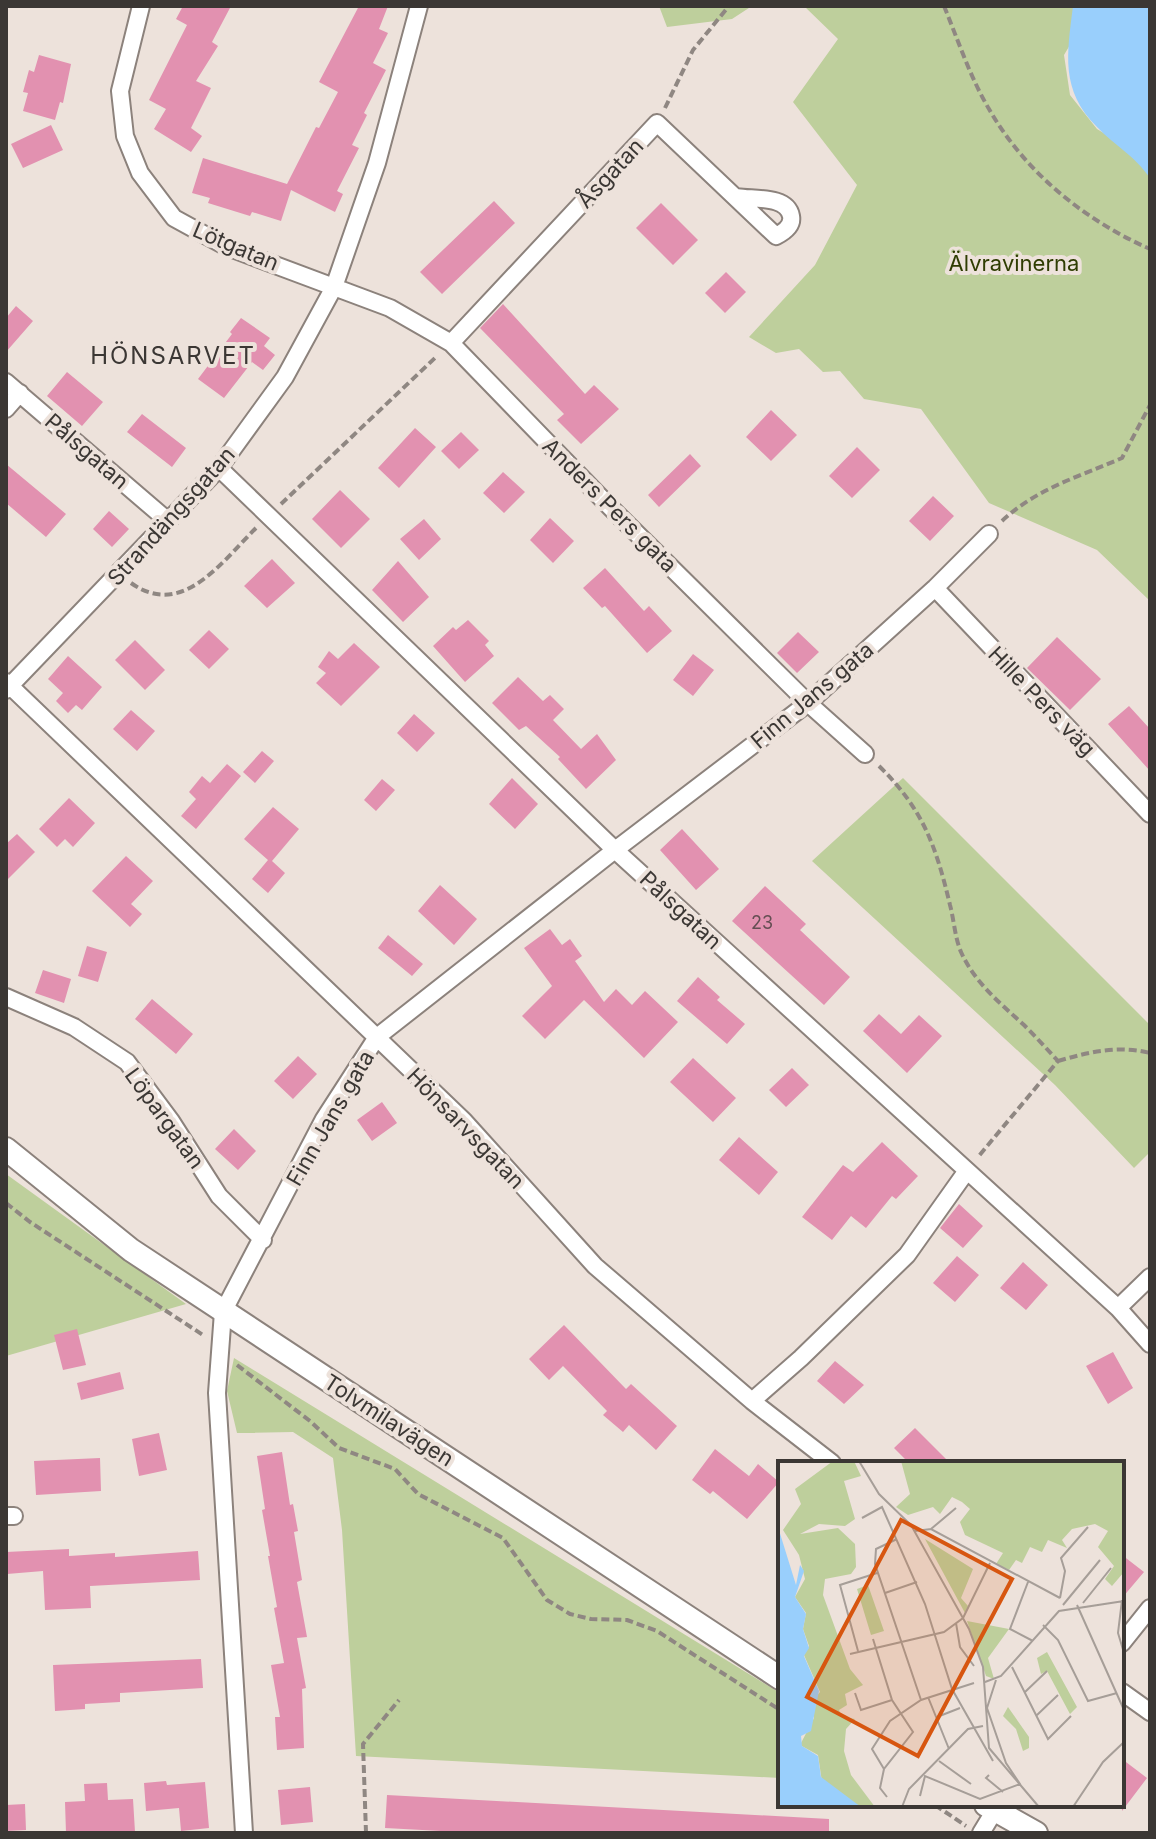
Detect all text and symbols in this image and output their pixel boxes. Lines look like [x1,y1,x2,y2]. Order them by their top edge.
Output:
street label: Åsgatan [571,132,649,213]
street label: Lötgatan [189,216,283,276]
park label: Älvravinerna [949,250,1079,276]
district label: HÖNSARVET [90,341,256,370]
street label: Pålsgatan [40,408,134,494]
street label: Anders Pers gata [538,433,682,577]
street label: Strandängsgatan [102,441,240,591]
street label: Finn Jans gata [746,636,878,754]
street label: Hille Pers väg [983,641,1101,761]
street label: Pålsgatan [635,866,727,954]
house number: 23 [751,912,773,933]
street label: Finn Jans gata [281,1046,379,1190]
street label: Hönsarvsgatan [402,1062,530,1194]
street label: Löpargatan [120,1063,210,1173]
street label: Tolvmilavägen [319,1368,459,1472]
inset map [778,1461,1124,1807]

